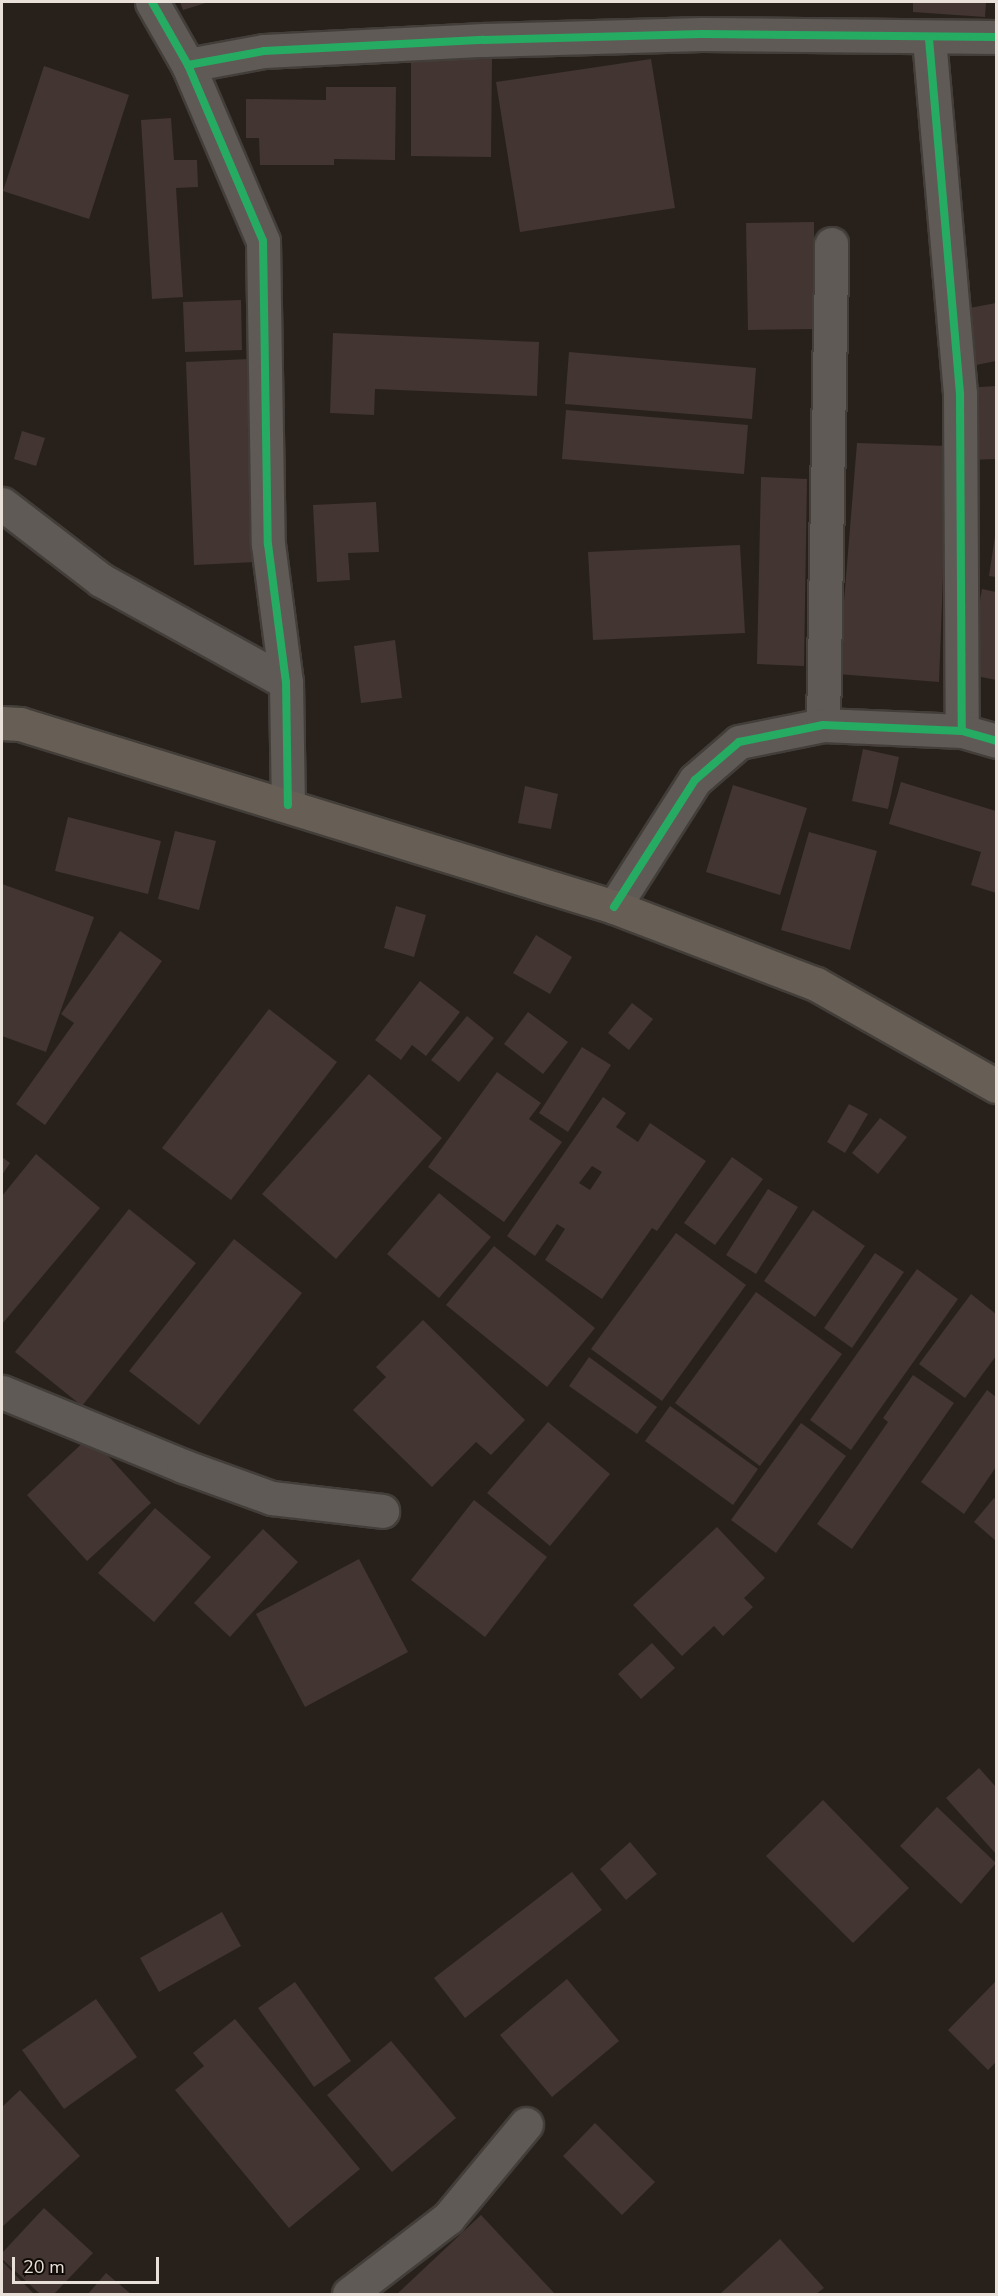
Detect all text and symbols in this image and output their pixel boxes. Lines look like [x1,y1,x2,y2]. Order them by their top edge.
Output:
scale bar [15,2245,162,2283]
text: 20 m [23,2255,65,2279]

